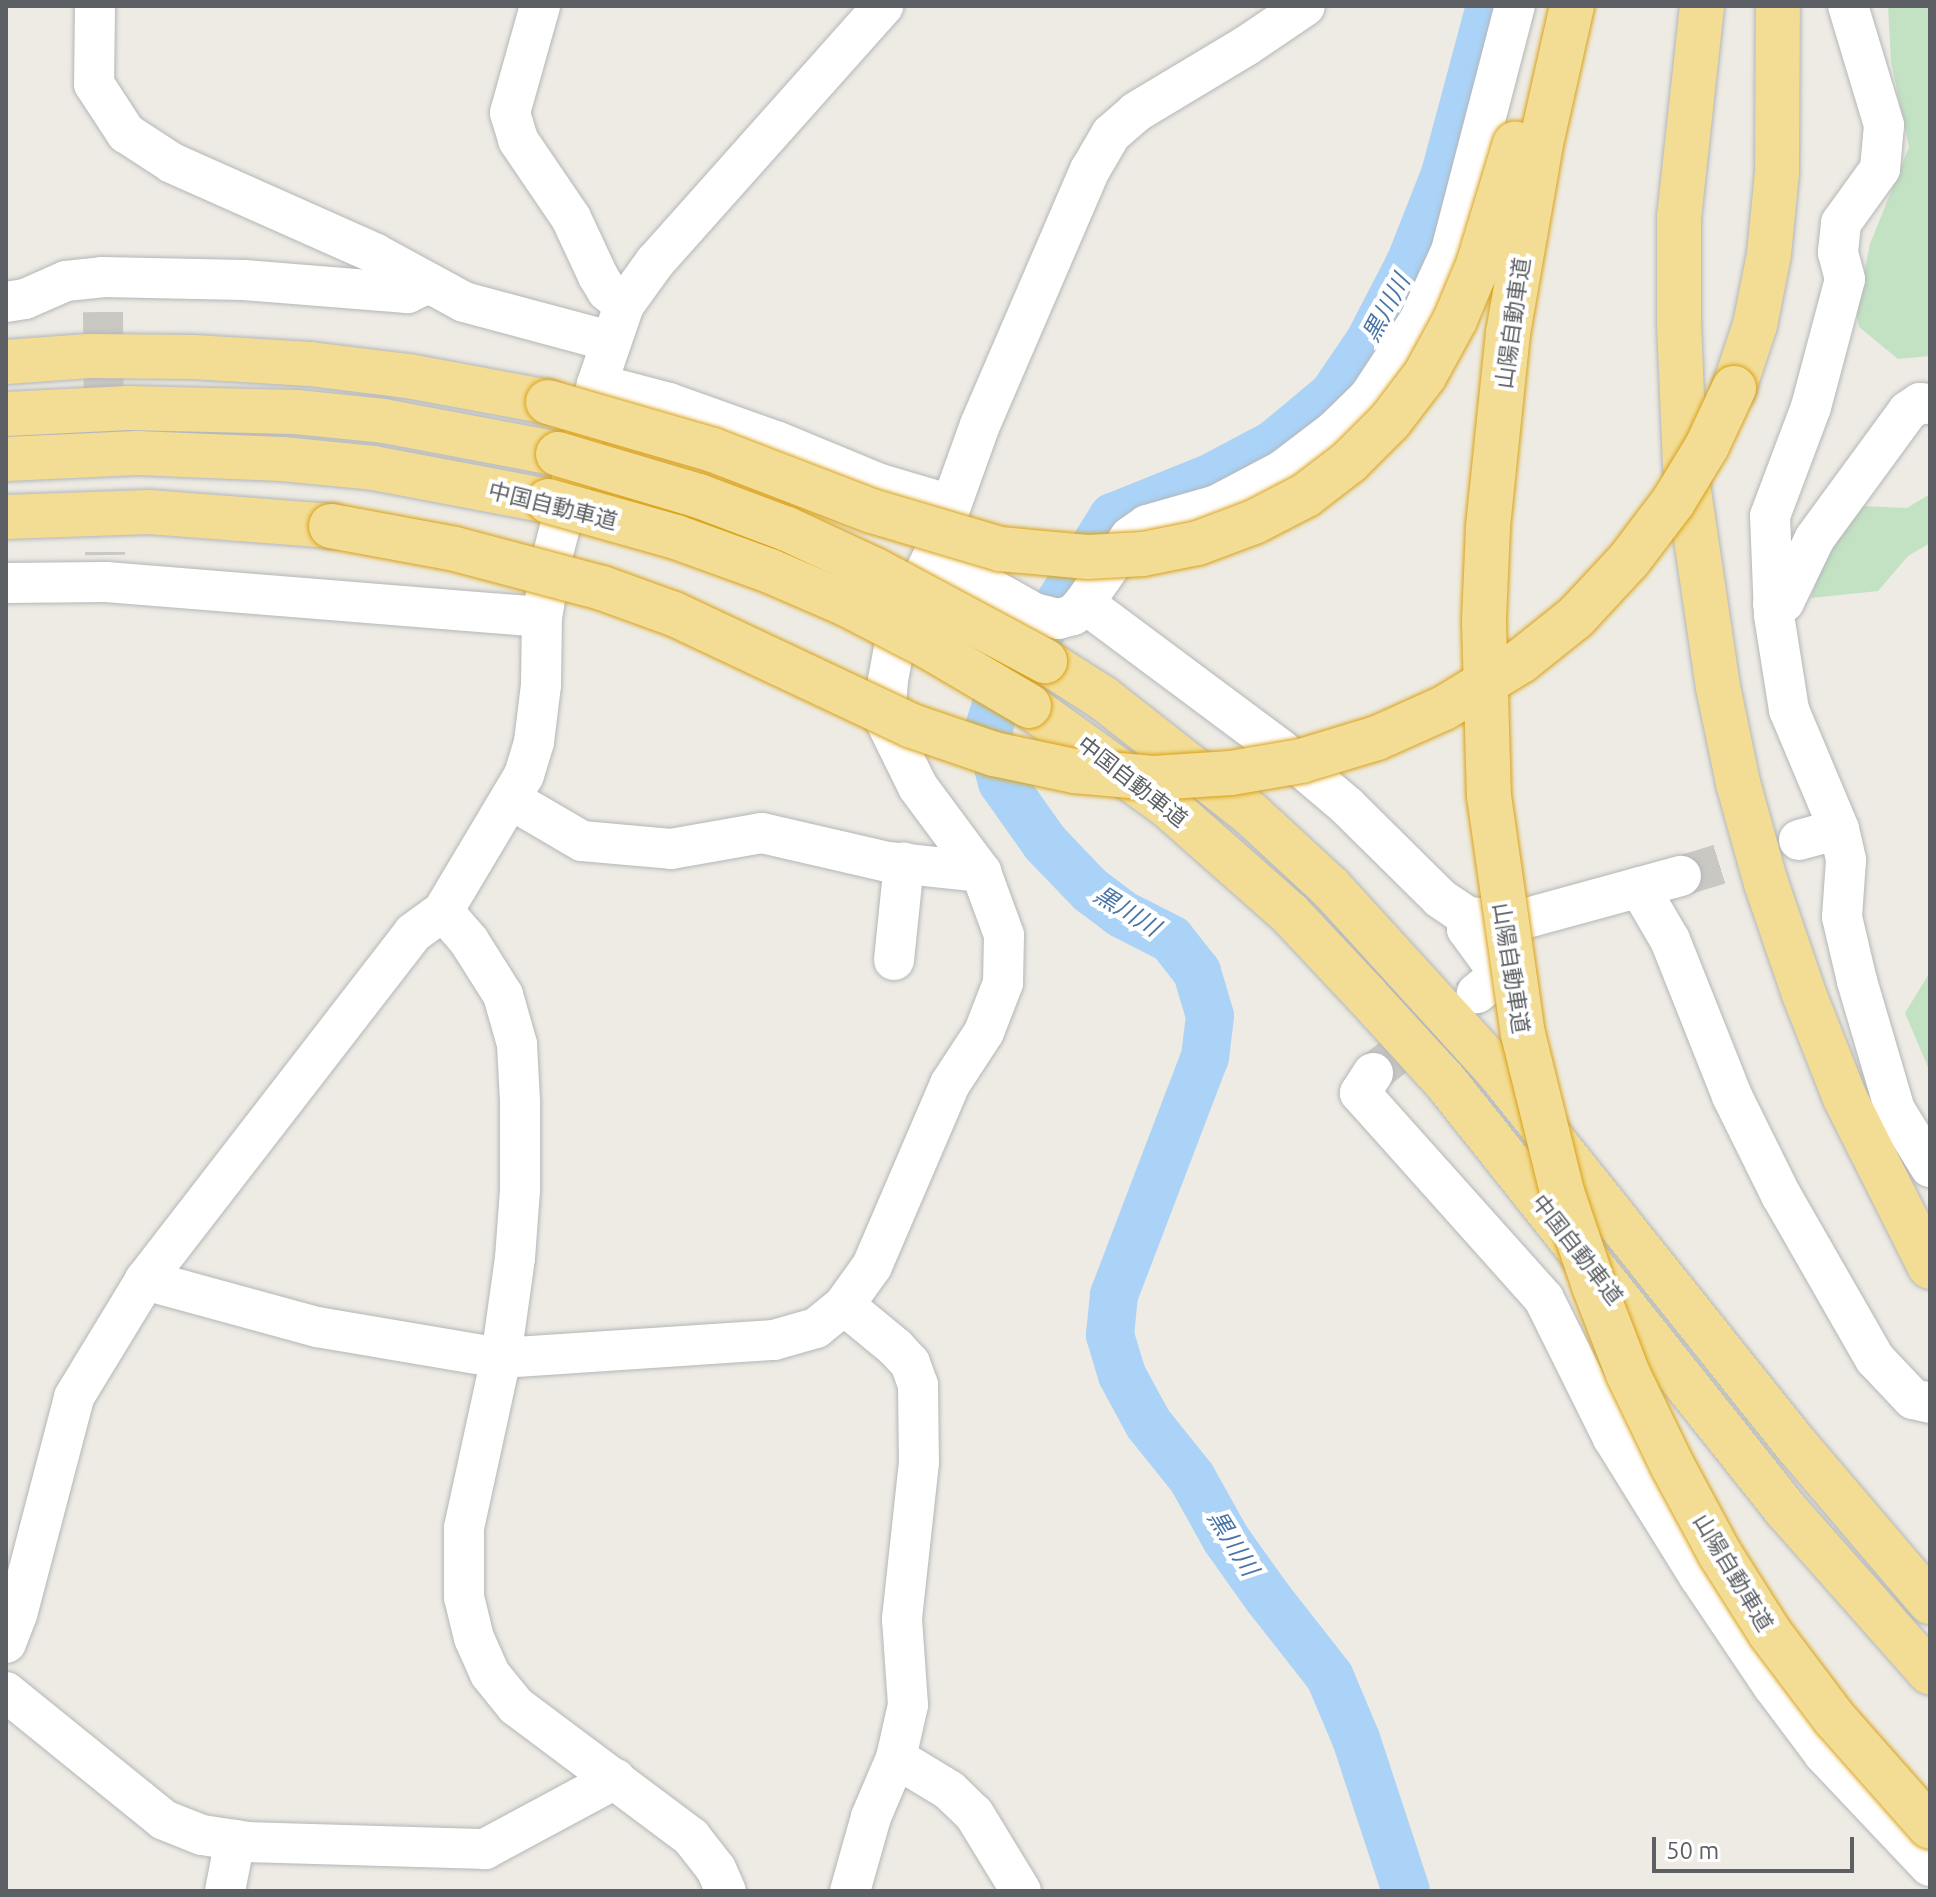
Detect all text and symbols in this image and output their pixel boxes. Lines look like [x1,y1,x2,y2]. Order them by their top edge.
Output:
street label: 山陽自動車道 [1490,256,1534,390]
water label: 黒川川 [1356,269,1416,347]
street label: 中国自動車道 [486,476,620,534]
street label: 中国自動車道 [1073,730,1193,832]
water label: 黒川川 [1089,880,1165,942]
street label: 山陽自動車道 [1489,901,1535,1035]
street label: 中国自動車道 [1527,1189,1629,1309]
water label: 黒川川 [1202,1505,1264,1581]
street label: 山陽自動車道 [1689,1509,1779,1635]
scale bar [1656,1821,1858,1871]
text: 50 m [1666,1837,1719,1864]

